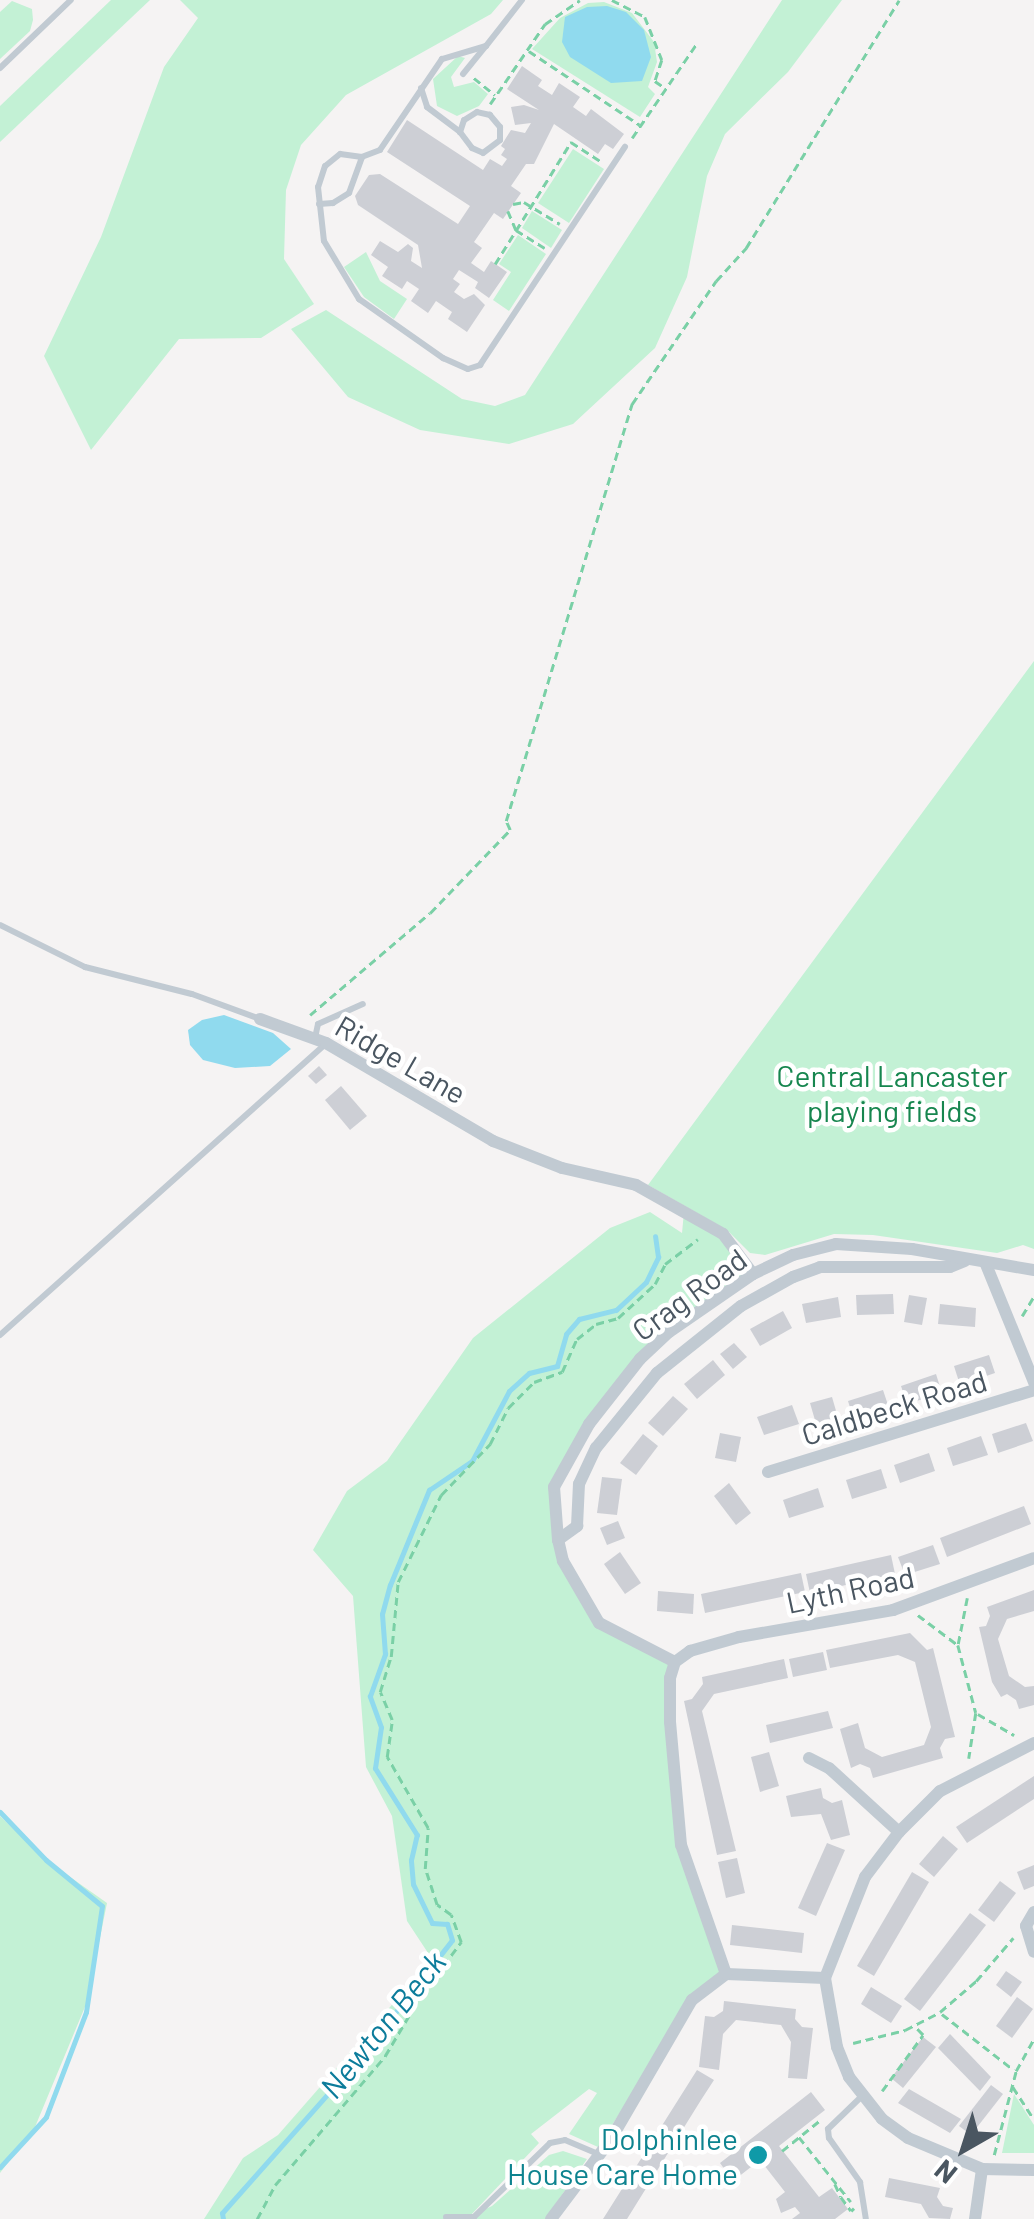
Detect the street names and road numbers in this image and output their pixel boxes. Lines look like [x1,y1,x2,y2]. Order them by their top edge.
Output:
street label: Ridge Lane [329,1007,473,1111]
street label: Crag Road [625,1240,753,1348]
street label: Caldbeck Road [797,1362,991,1452]
street label: Lyth Road [783,1558,917,1620]

